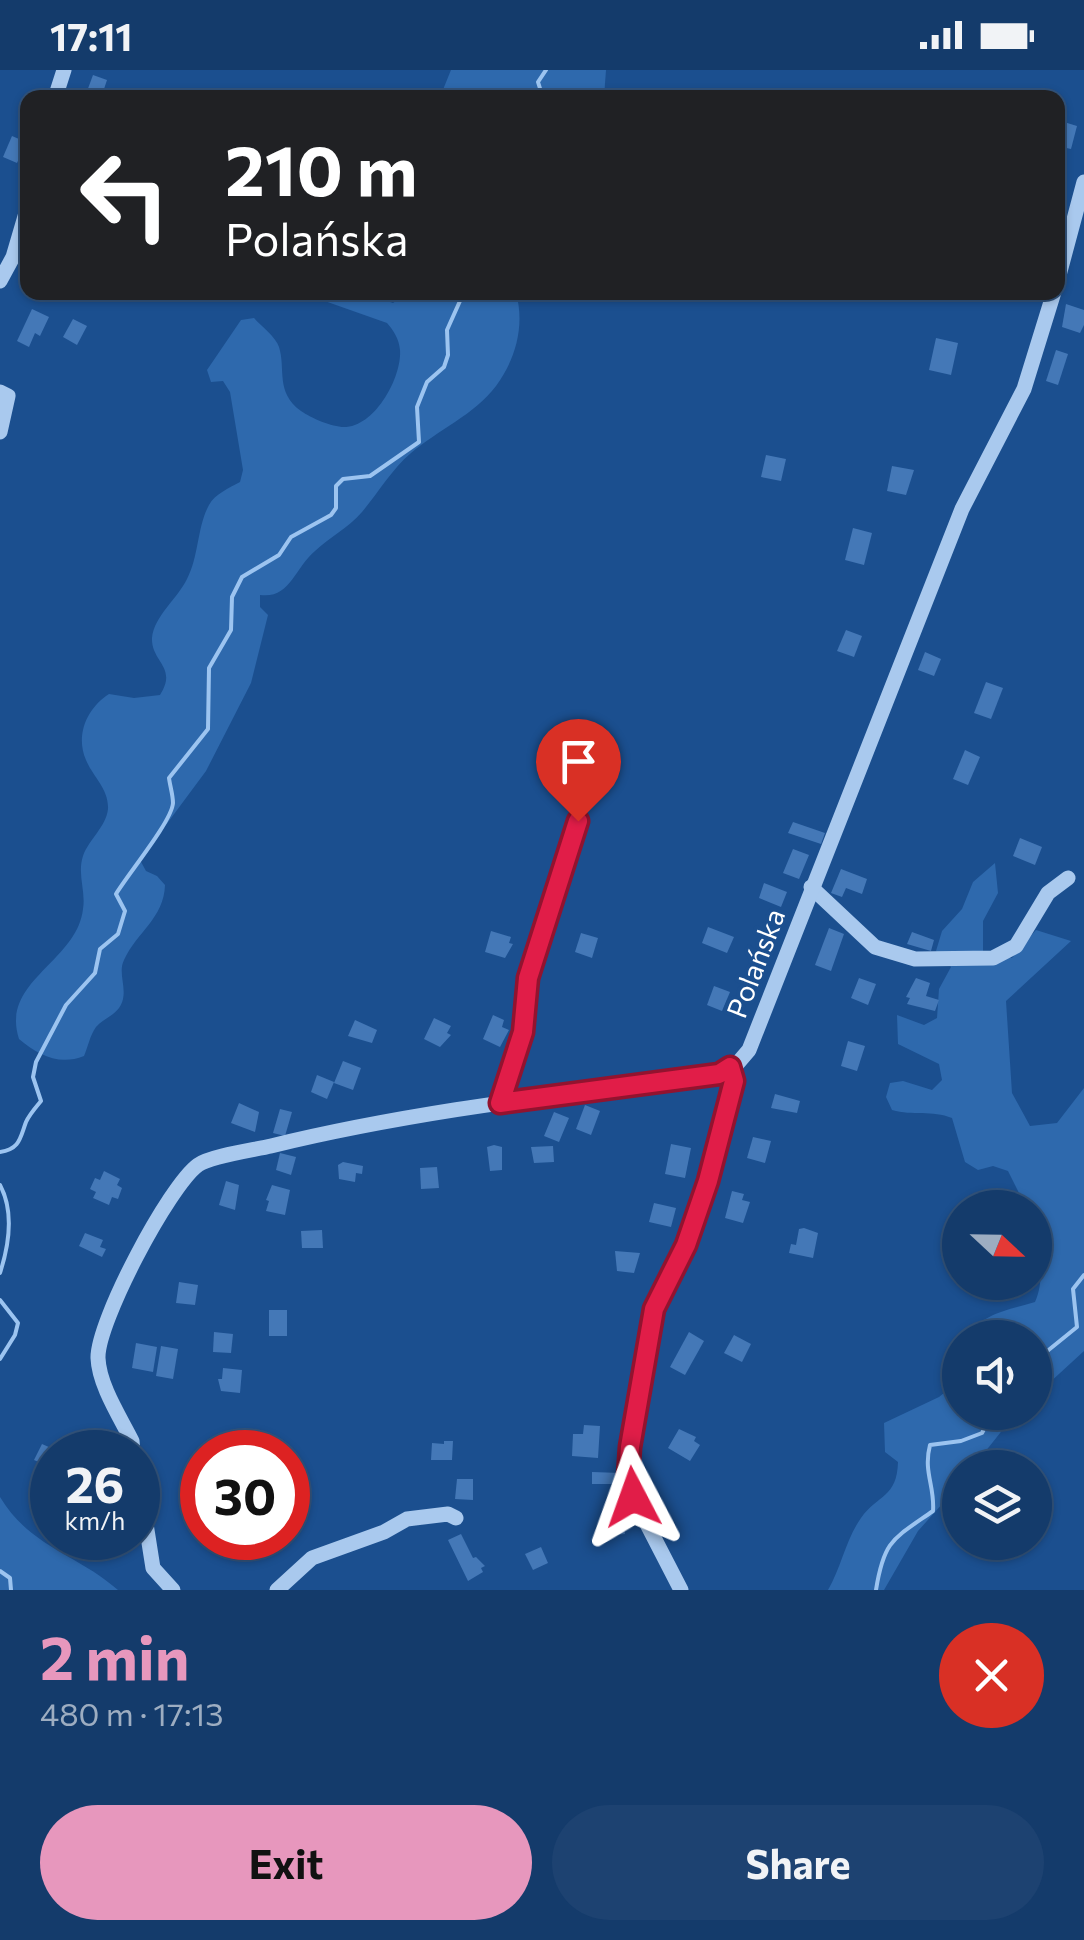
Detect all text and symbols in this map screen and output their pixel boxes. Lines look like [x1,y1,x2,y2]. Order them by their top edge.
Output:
text: 17:11 [50,12,133,59]
text: 210 m [225,125,417,210]
icon: left [60,130,190,260]
text: Polańska [225,210,409,265]
pin [536,719,621,822]
icon: arrive [551,734,606,789]
street label: Polańska [719,904,791,1022]
north arrow [942,1190,1052,1300]
map controls [942,1190,1052,1560]
button: sound [942,1320,1052,1430]
speed limit sign: 30 [180,1430,310,1560]
position arrow [581,1445,685,1549]
button: layers [942,1450,1052,1560]
text: 26 [65,1452,124,1513]
text: km/h [65,1505,125,1535]
text: 2 min [40,1619,189,1692]
button: close [939,1623,1044,1728]
text: 480 m · 17:13 [40,1693,223,1733]
button: Exit [40,1805,532,1920]
button: Share [552,1805,1044,1920]

